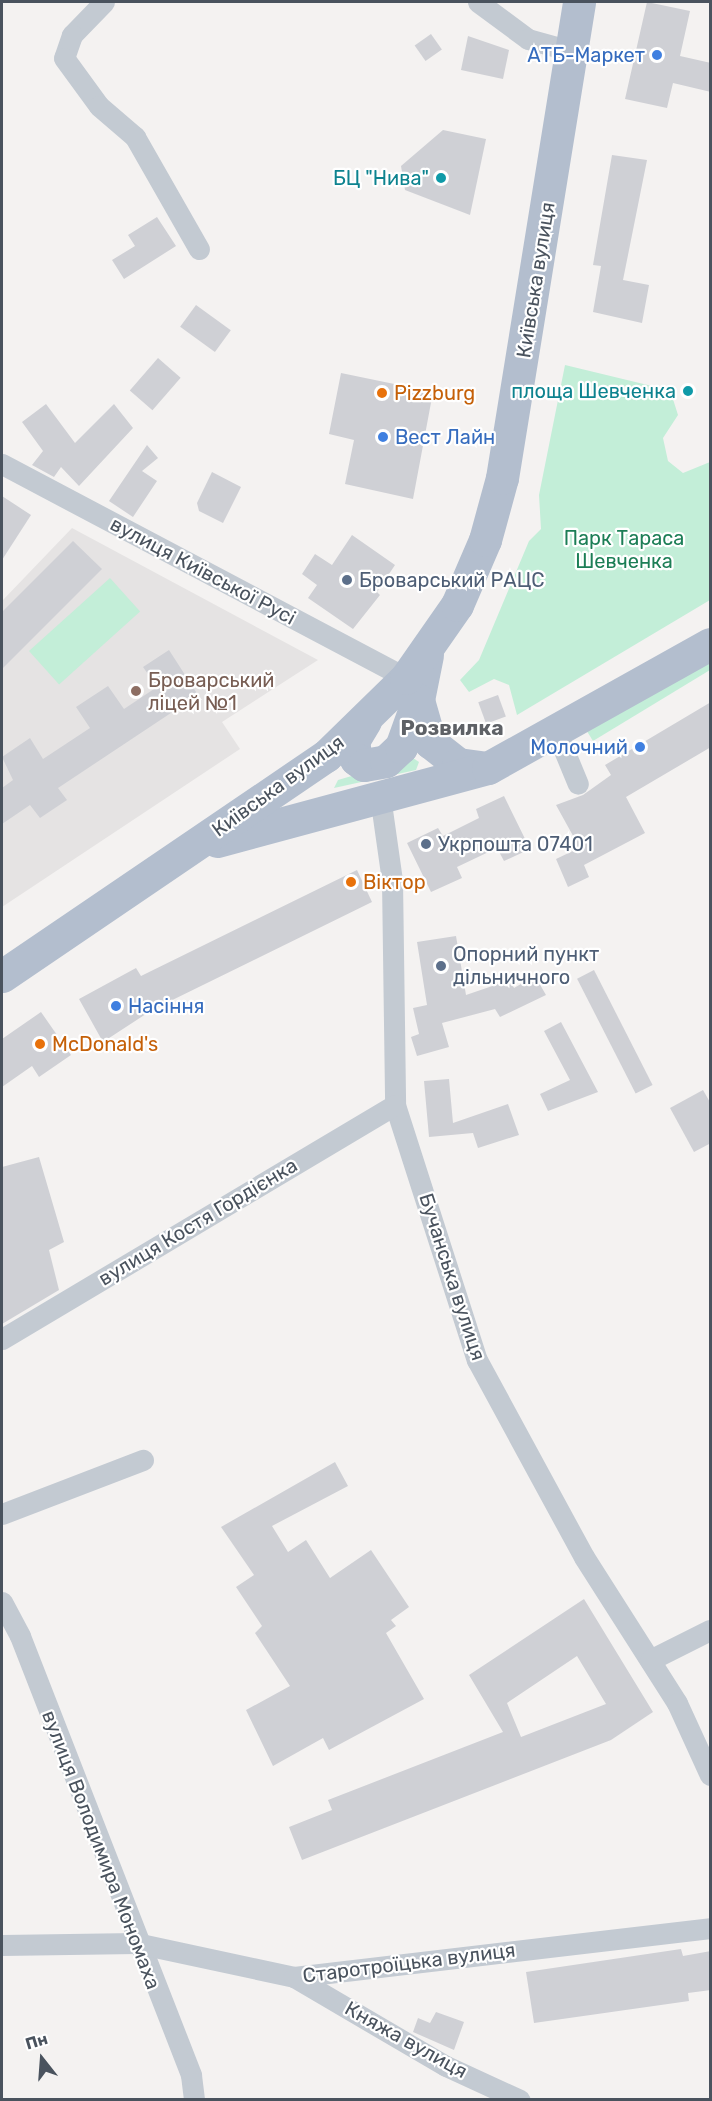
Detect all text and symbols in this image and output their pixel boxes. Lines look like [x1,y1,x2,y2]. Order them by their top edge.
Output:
place label: АТБ-Маркет [527,43,645,67]
marker: АТБ-Маркет [650,48,664,62]
place label: БЦ "Нива" [333,166,429,190]
marker: БЦ "Нива" [434,171,448,185]
street label: Київська вулиця [512,200,560,360]
place label: площа Шевченка [511,379,676,403]
place label: Pizzburg [394,381,475,405]
marker: площа Шевченка [681,384,695,398]
marker: Pizzburg [375,386,389,400]
place label: Вест Лайн [395,425,495,449]
marker: Вест Лайн [376,430,390,444]
street label: вулиця Київської Русі [106,512,300,630]
park label: Парк Тараса Шевченка [564,527,684,574]
place label: Броварський РАЦС [359,568,545,592]
marker: Броварський РАЦС [340,573,354,587]
place label: Броварський ліцей №1 [148,668,275,715]
marker: Броварський ліцей №1 [129,684,143,698]
district label: Розвилка [400,715,504,741]
street label: Київська вулиця [207,730,349,842]
place label: Молочний [530,735,628,759]
marker: Молочний [633,740,647,754]
place label: Укрпошта 07401 [438,832,593,856]
marker: Укрпошта 07401 [419,837,433,851]
place label: Віктор [363,870,426,894]
marker: Віктор [344,875,358,889]
place label: Опорний пункт дільничного [453,942,599,989]
marker: Опорний пункт дільничного [434,959,448,973]
place label: Насіння [128,994,204,1018]
marker: Насіння [109,999,123,1013]
place label: McDonald's [52,1032,158,1056]
marker: McDonald's [33,1037,47,1051]
street label: вулиця Костя Гордієнка [94,1153,302,1291]
street label: Бучанська вулиця [414,1190,490,1364]
street label: вулиця Володимира Мономаха [37,1707,165,1993]
street label: Старотроїцька вулиця [301,1938,517,1988]
street label: Княжа вулиця [341,1996,471,2084]
north arrow [12,2029,72,2089]
text: Пн [23,2029,50,2054]

